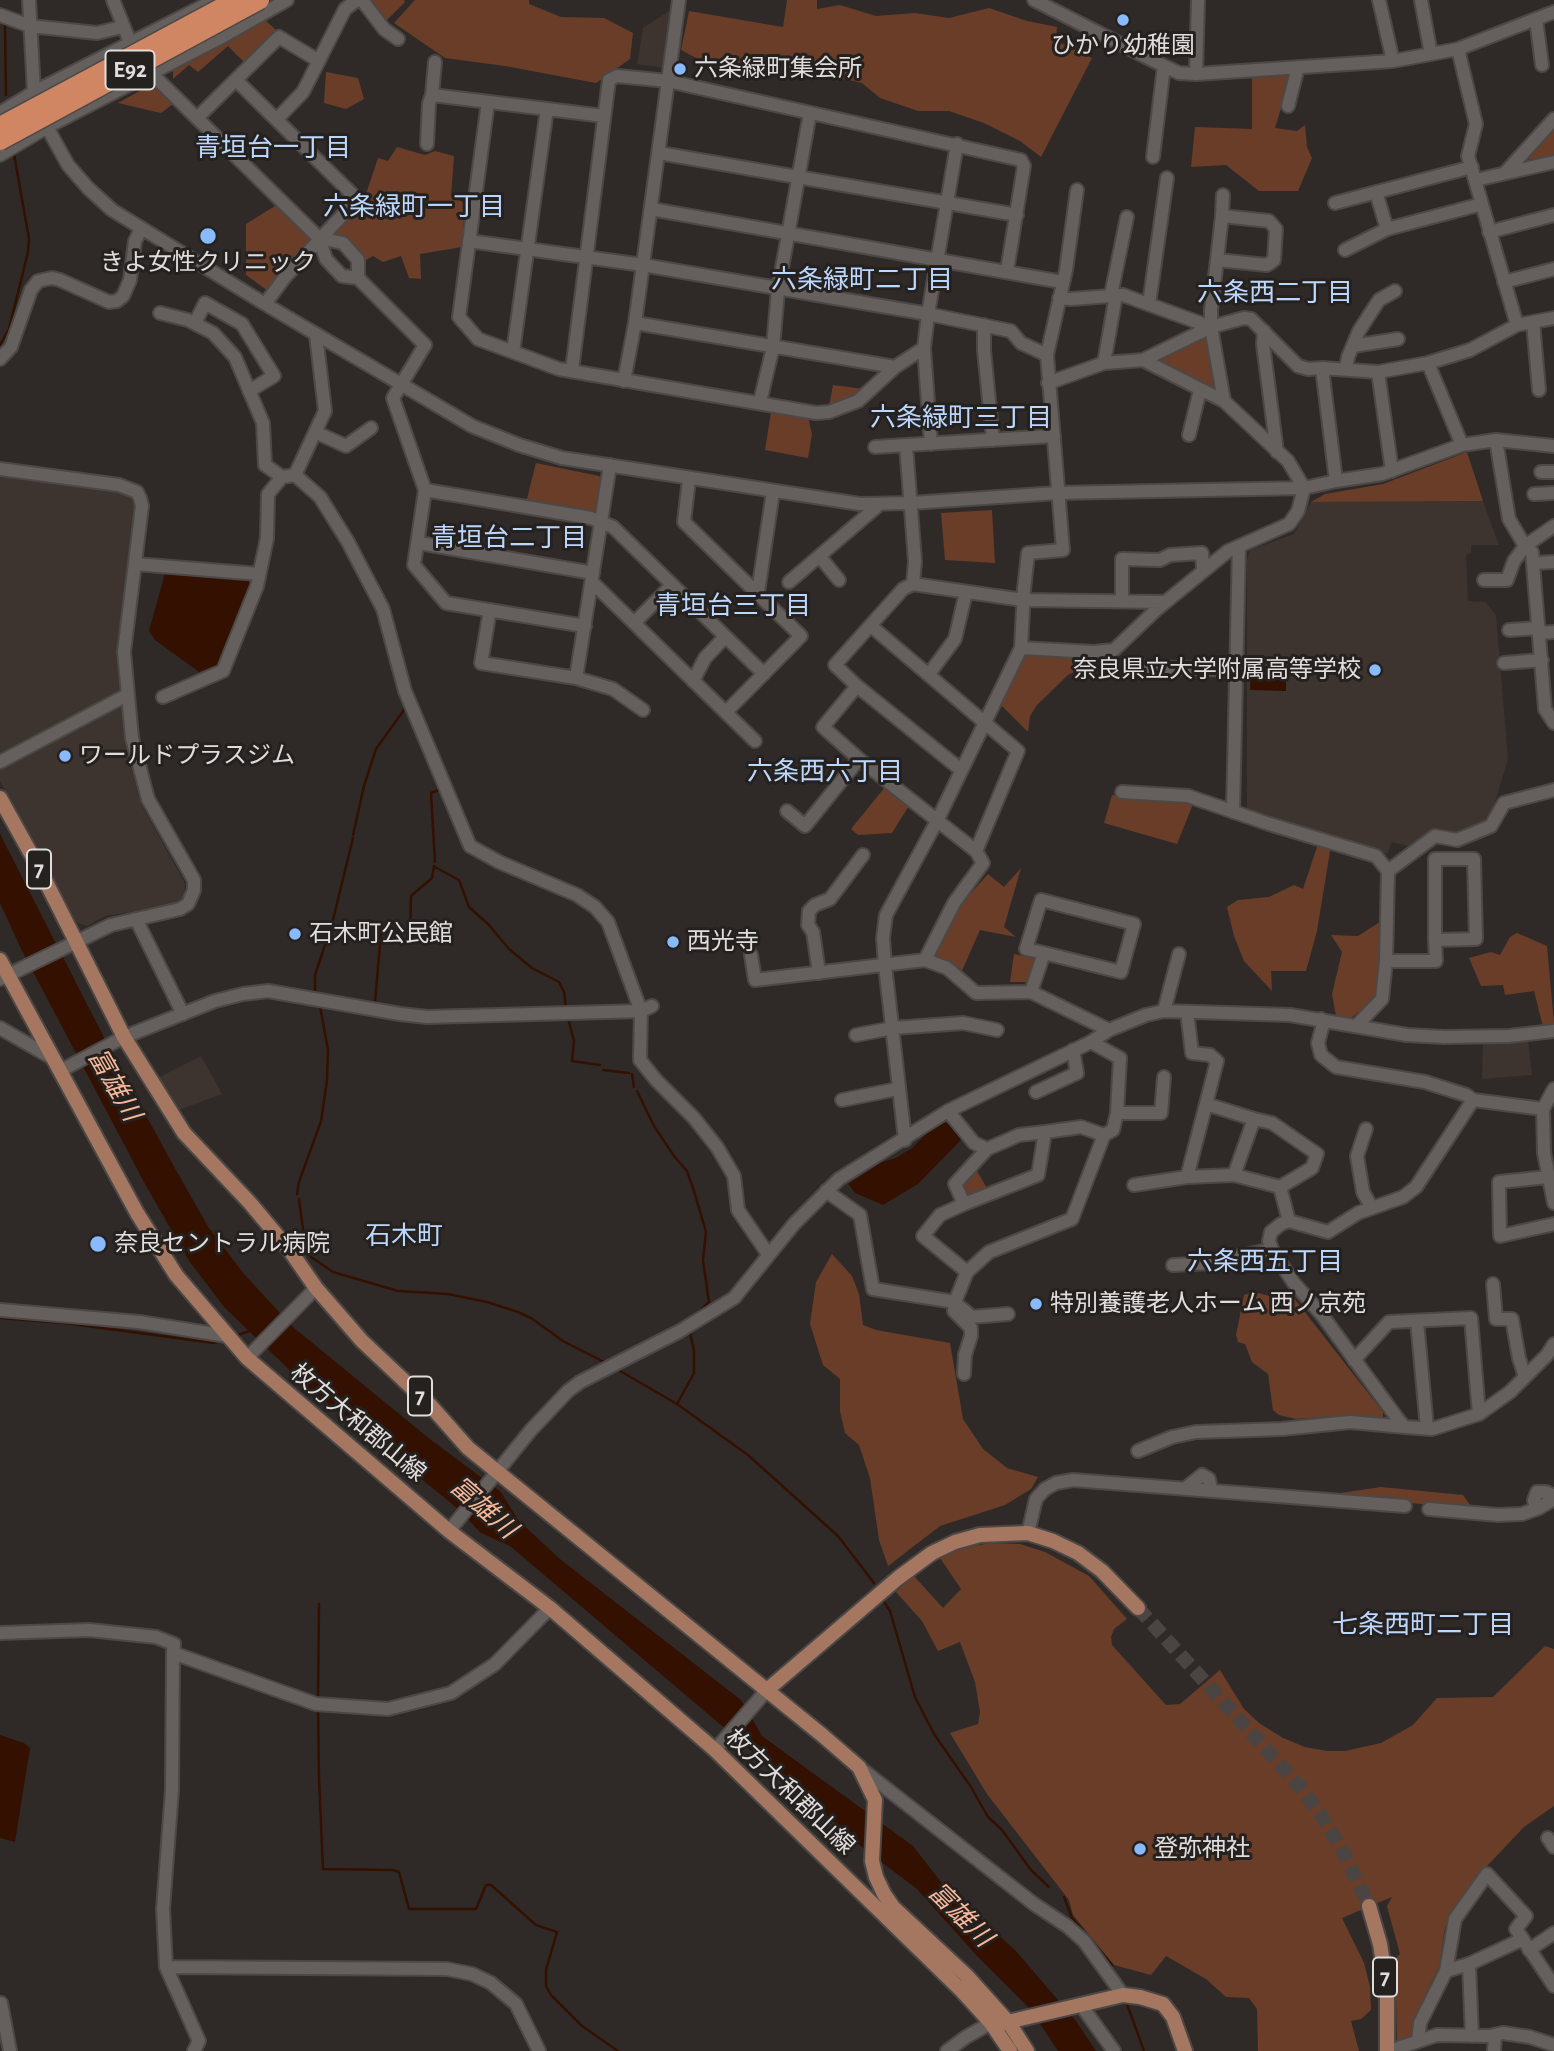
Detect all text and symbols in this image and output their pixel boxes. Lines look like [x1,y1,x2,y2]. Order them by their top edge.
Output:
marker: ひかり幼稚園 [1115,12,1131,28]
place label: ひかり幼稚園 [1051,32,1195,60]
road number: E92 [106,50,154,90]
place label: 六条緑町集会所 [694,55,862,83]
marker: 六条緑町集会所 [672,61,688,77]
district label: 青垣台一丁目 [195,132,351,164]
district label: 六条緑町一丁目 [323,191,505,223]
marker: きよ女性クリニック [198,226,218,246]
place label: きよ女性クリニック [100,249,316,277]
district label: 六条緑町二丁目 [771,264,953,296]
district label: 六条西二丁目 [1197,277,1353,309]
district label: 六条緑町三丁目 [870,402,1052,434]
district label: 青垣台二丁目 [431,522,587,554]
district label: 青垣台三丁目 [655,590,811,622]
place label: 奈良県立大学附属高等学校 [1073,656,1361,684]
marker: 奈良県立大学附属高等学校 [1367,662,1383,678]
place label: ワールドプラスジム [79,742,295,770]
marker: ワールドプラスジム [57,748,73,764]
district label: 六条西六丁目 [747,756,903,788]
road number: 7 [27,849,51,888]
place label: 石木町公民館 [309,920,453,948]
marker: 石木町公民館 [287,926,303,942]
place label: 西光寺 [687,928,759,956]
marker: 西光寺 [665,934,681,950]
water label: 富雄川 [81,1043,147,1127]
district label: 石木町 [365,1220,443,1252]
place label: 奈良セントラル病院 [114,1230,330,1258]
marker: 奈良セントラル病院 [88,1234,108,1254]
district label: 六条西五丁目 [1187,1246,1343,1278]
place label: 特別養護老人ホーム 西ノ京苑 [1050,1290,1366,1318]
marker: 特別養護老人ホーム 西ノ京苑 [1028,1296,1044,1312]
street label: 枚方大和郡山線 [284,1358,432,1488]
road number: 7 [408,1376,432,1415]
water label: 富雄川 [443,1471,523,1545]
district label: 七条西町二丁目 [1332,1609,1514,1641]
street label: 枚方大和郡山線 [720,1723,860,1861]
place label: 登弥神社 [1154,1835,1250,1863]
marker: 登弥神社 [1132,1841,1148,1857]
water label: 富雄川 [921,1876,999,1954]
road number: 7 [1373,1958,1397,1996]

